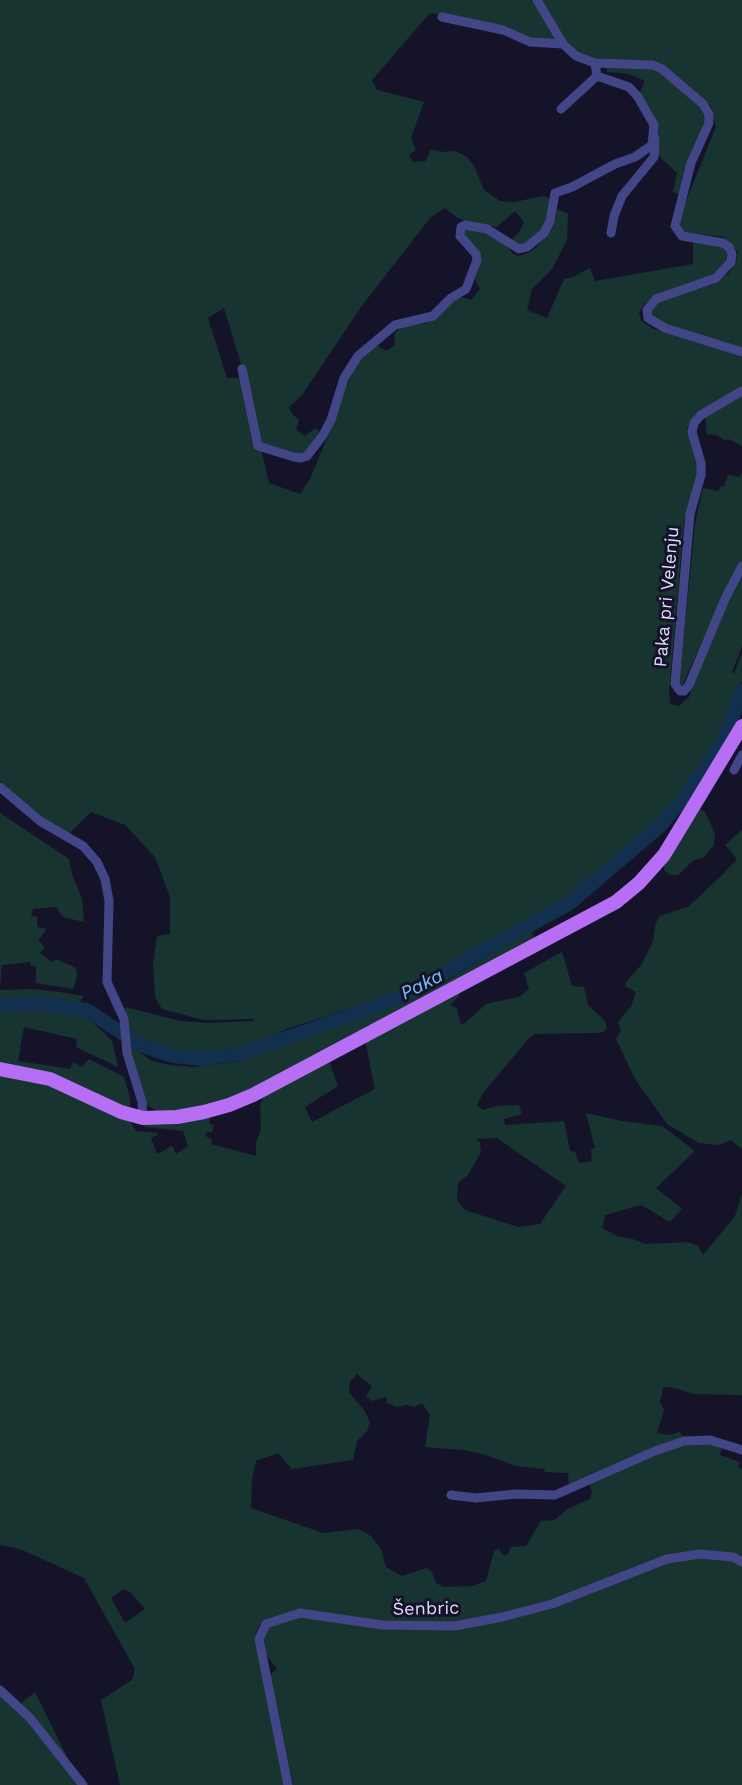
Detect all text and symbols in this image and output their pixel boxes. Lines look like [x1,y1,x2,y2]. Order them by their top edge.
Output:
street label: Paka pri Velenju [650,526,684,668]
water label: Paka [397,965,447,1005]
street label: Šenbric [393,1598,459,1620]

